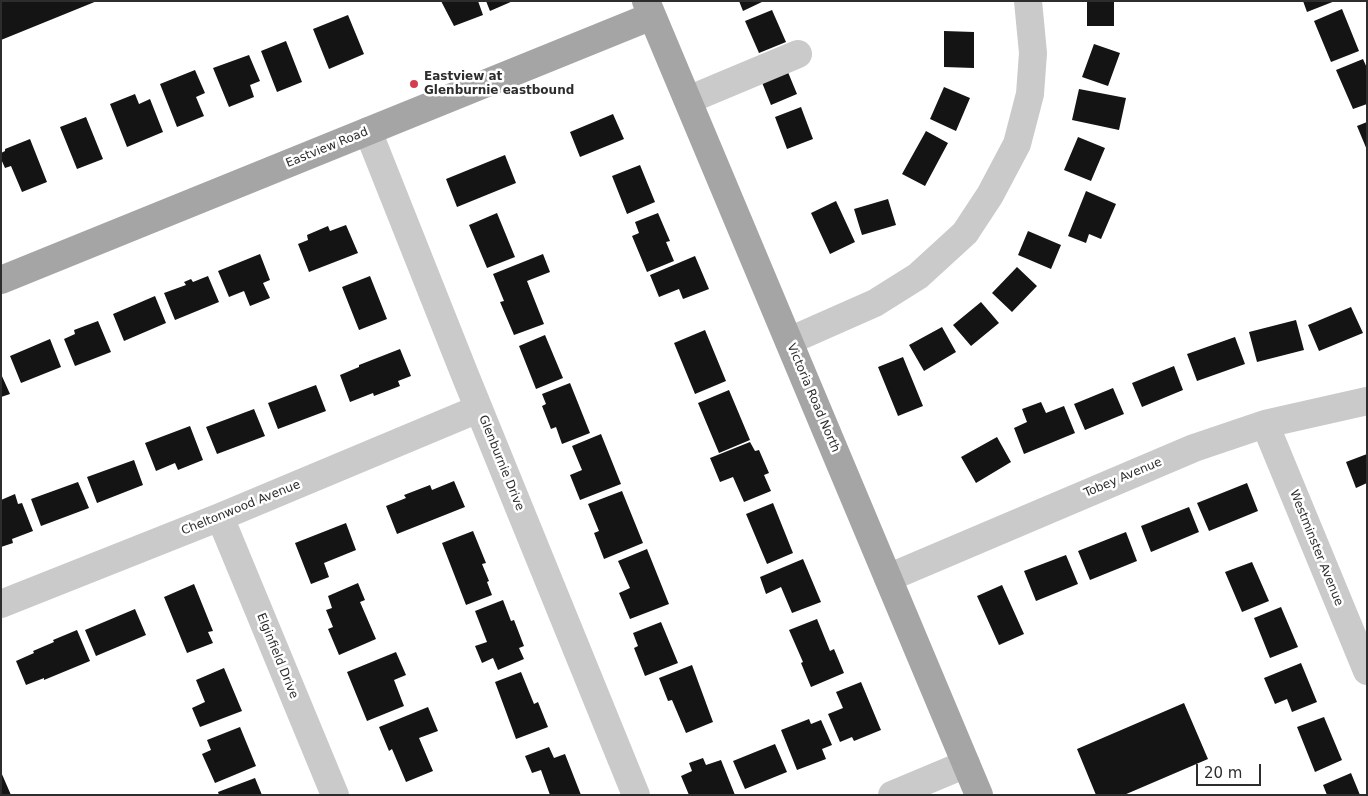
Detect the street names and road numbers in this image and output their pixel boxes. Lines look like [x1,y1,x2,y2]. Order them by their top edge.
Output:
street label: Eastview Road [284,125,370,171]
street label: Victoria Road North [784,341,842,455]
street label: Glenburnie Drive [475,413,527,513]
street label: Tobey Avenue [1082,455,1164,501]
street label: Cheltonwood Avenue [179,478,303,538]
street label: Westminster Avenue [1286,488,1346,608]
street label: Elginfield Drive [253,611,301,701]

